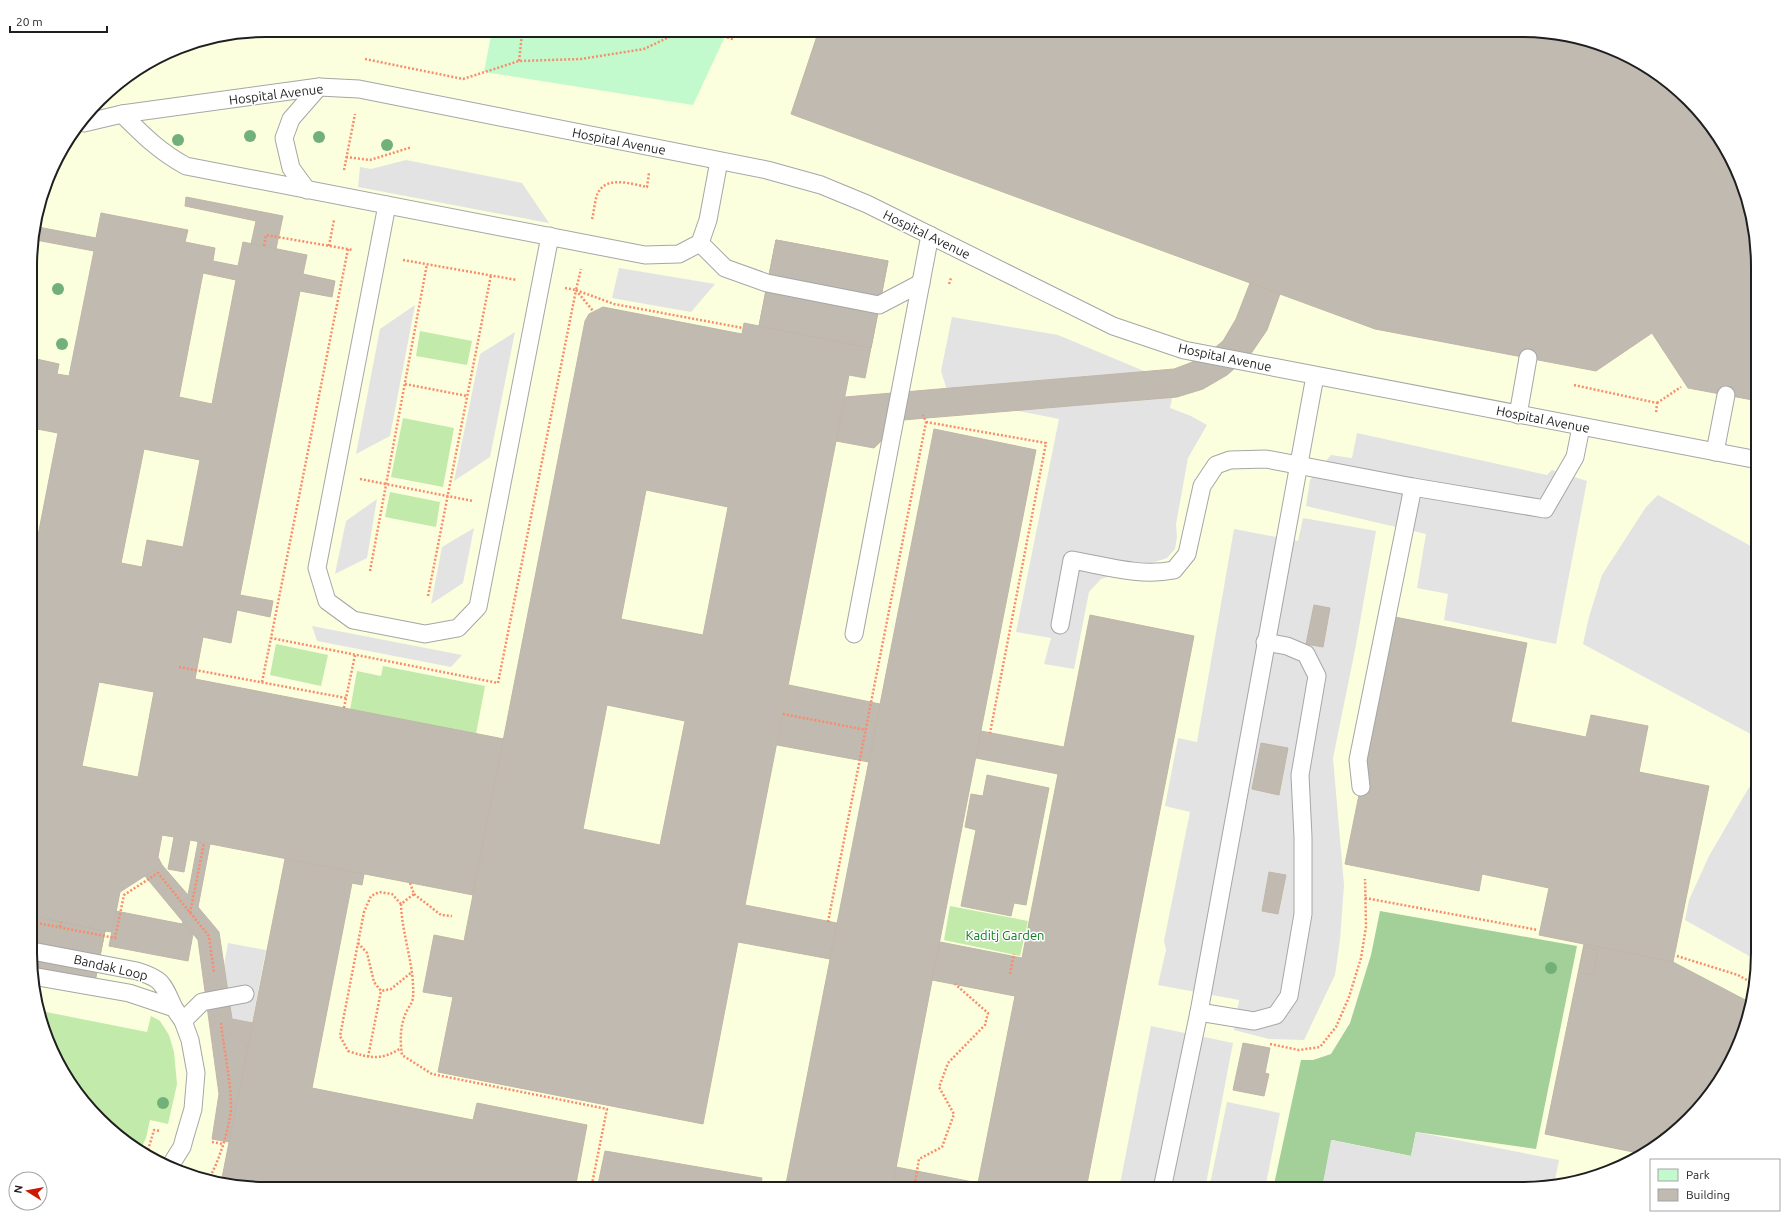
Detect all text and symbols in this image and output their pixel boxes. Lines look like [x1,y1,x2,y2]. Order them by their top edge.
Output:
scale bar [10,8,107,34]
text: 20 m [16,15,43,28]
street label: Hospital Avenue [228,81,324,107]
street label: Hospital Avenue [571,125,667,157]
street label: Hospital Avenue [881,207,973,261]
street label: Hospital Avenue [1177,340,1273,374]
street label: Hospital Avenue [1495,403,1591,435]
park label: Kaditj Garden [965,928,1045,942]
street label: Bandak Loop [73,952,149,982]
legend [1650,1159,1780,1211]
text: Park [1686,1168,1710,1181]
north arrow [8,1171,48,1211]
text: N [12,1184,25,1194]
text: Building [1686,1188,1730,1201]

